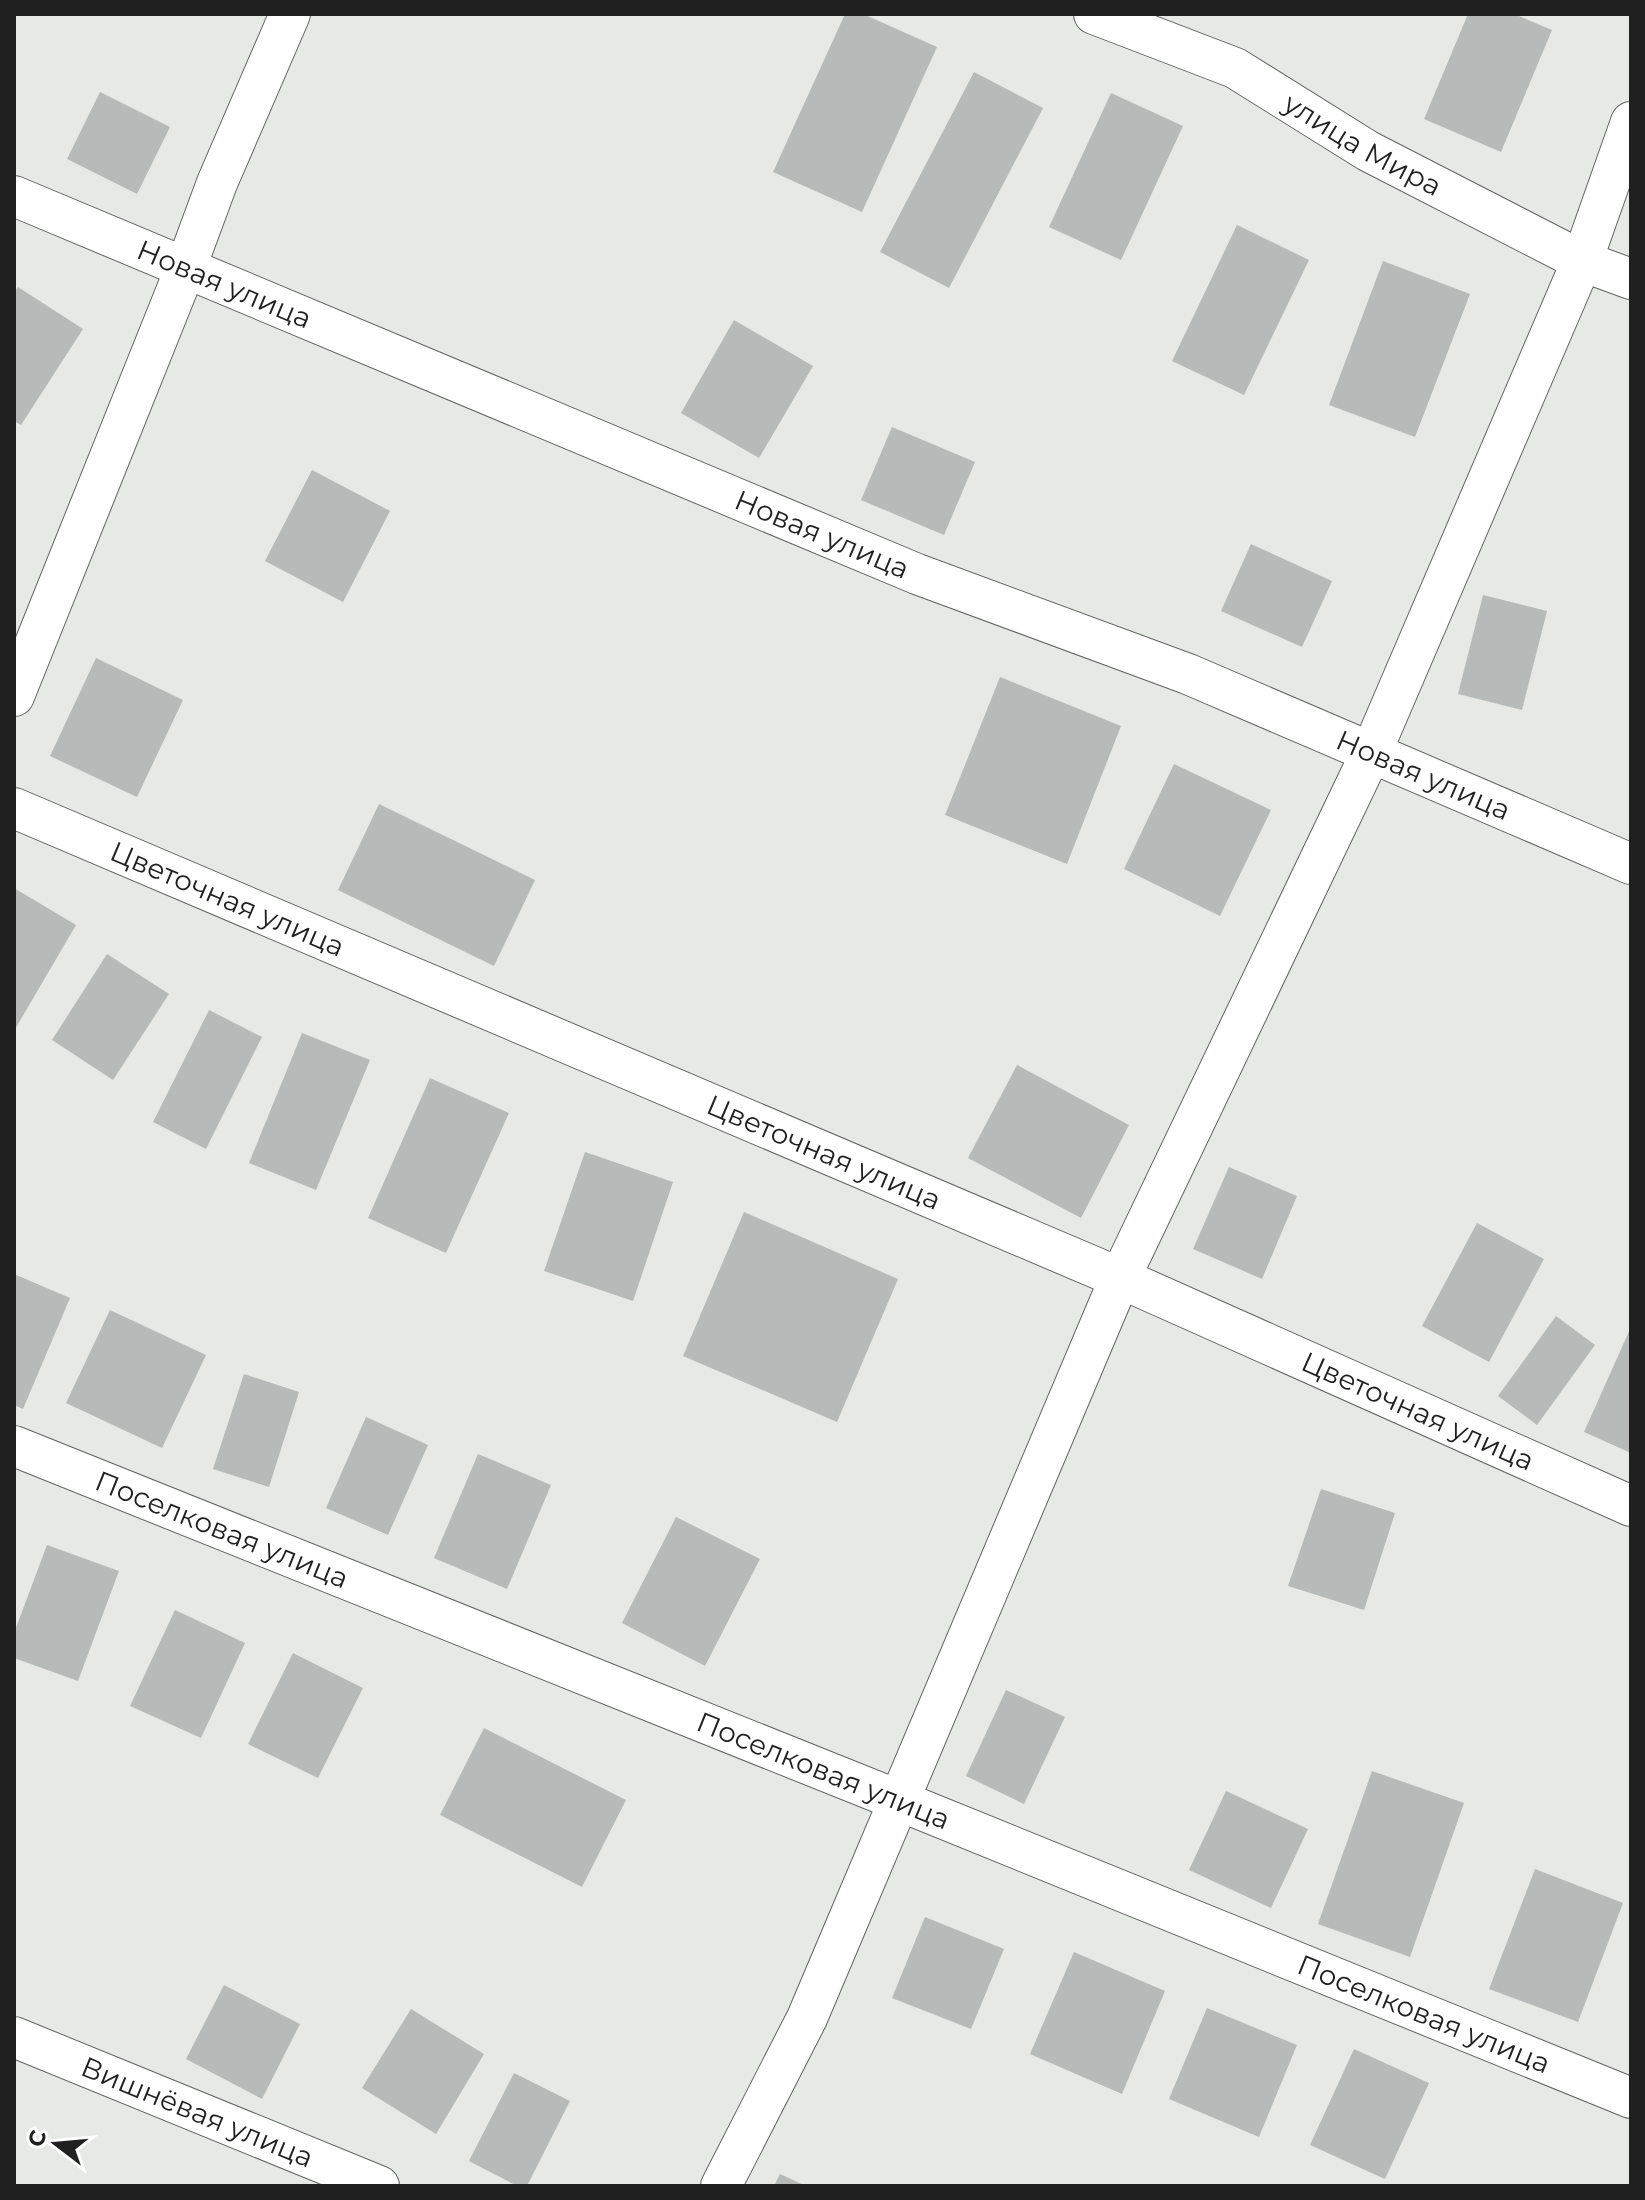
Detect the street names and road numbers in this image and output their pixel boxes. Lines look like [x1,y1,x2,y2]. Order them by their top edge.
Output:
street label: улица Мира [1277,85,1447,203]
street label: Новая улица [132,232,317,336]
street label: Новая улица [730,483,914,586]
street label: Новая улица [1331,723,1516,827]
street label: Цветочная улица [105,834,350,963]
street label: Цветочная улица [702,1087,946,1217]
street label: Цветочная улица [1296,1344,1540,1478]
street label: Поселковая улица [90,1463,354,1595]
street label: Поселковая улица [692,1704,955,1836]
street label: Поселковая улица [1293,1947,1555,2080]
street label: Вишнёвая улица [76,2049,318,2174]

